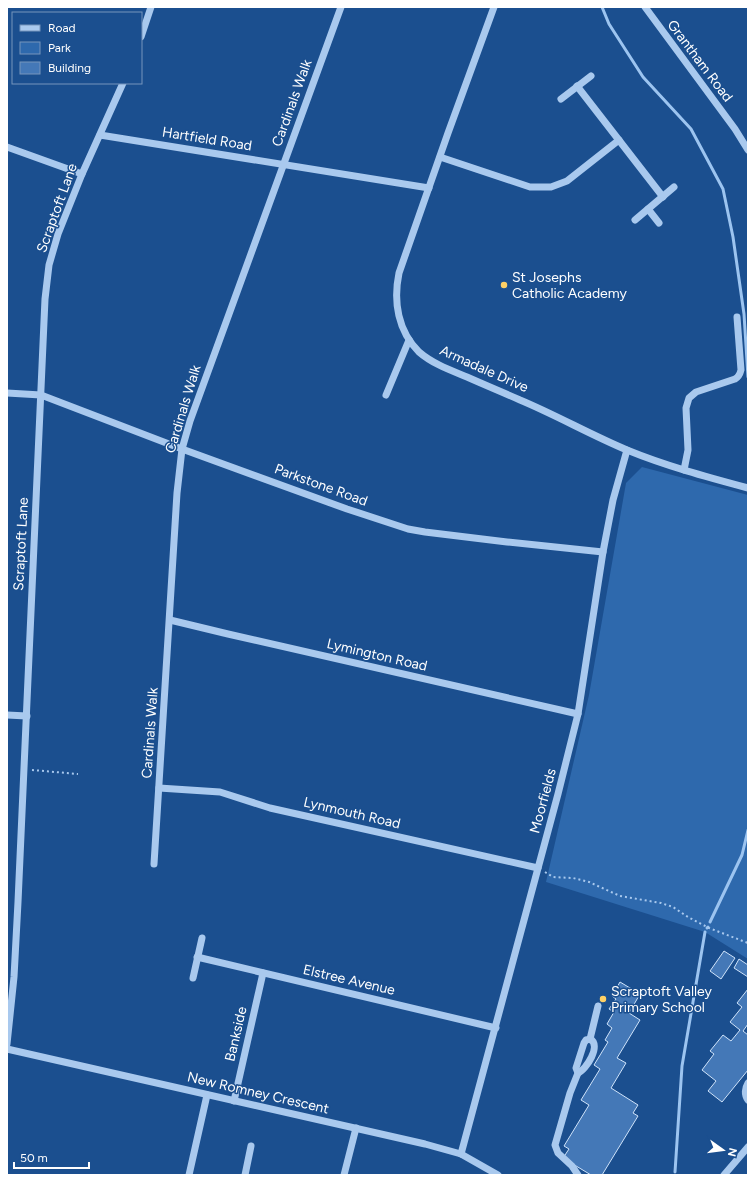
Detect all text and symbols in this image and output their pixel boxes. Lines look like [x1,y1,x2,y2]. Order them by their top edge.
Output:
legend [12,12,142,84]
street label: Grantham Road [664,17,736,105]
text: Road [48,21,76,35]
text: Park [48,41,71,55]
street label: Cardinals Walk [268,57,316,149]
text: Building [48,61,91,75]
street label: Hartfield Road [161,124,253,154]
street label: Scraptoft Lane [33,161,81,255]
place label: St Josephs Catholic Academy [512,269,628,302]
marker: St Josephs Catholic Academy [499,280,509,290]
street label: Armadale Drive [437,342,531,396]
street label: Cardinals Walk [162,363,205,455]
street label: Parkstone Road [272,460,370,510]
street label: Scraptoft Lane [10,497,32,591]
street label: Lymington Road [325,635,429,675]
street label: Cardinals Walk [138,687,162,779]
street label: Moorfields [526,767,560,835]
street label: Lynmouth Road [302,794,402,832]
street label: Elstree Avenue [301,961,397,999]
place label: Scraptoft Valley Primary School [611,983,713,1016]
marker: Scraptoft Valley Primary School [598,994,608,1004]
street label: Bankside [221,1005,251,1063]
street label: New Romney Crescent [185,1068,331,1118]
north arrow [703,1130,743,1170]
scale bar [14,1144,89,1170]
text: N [725,1147,740,1158]
text: 50 m [20,1151,48,1165]

